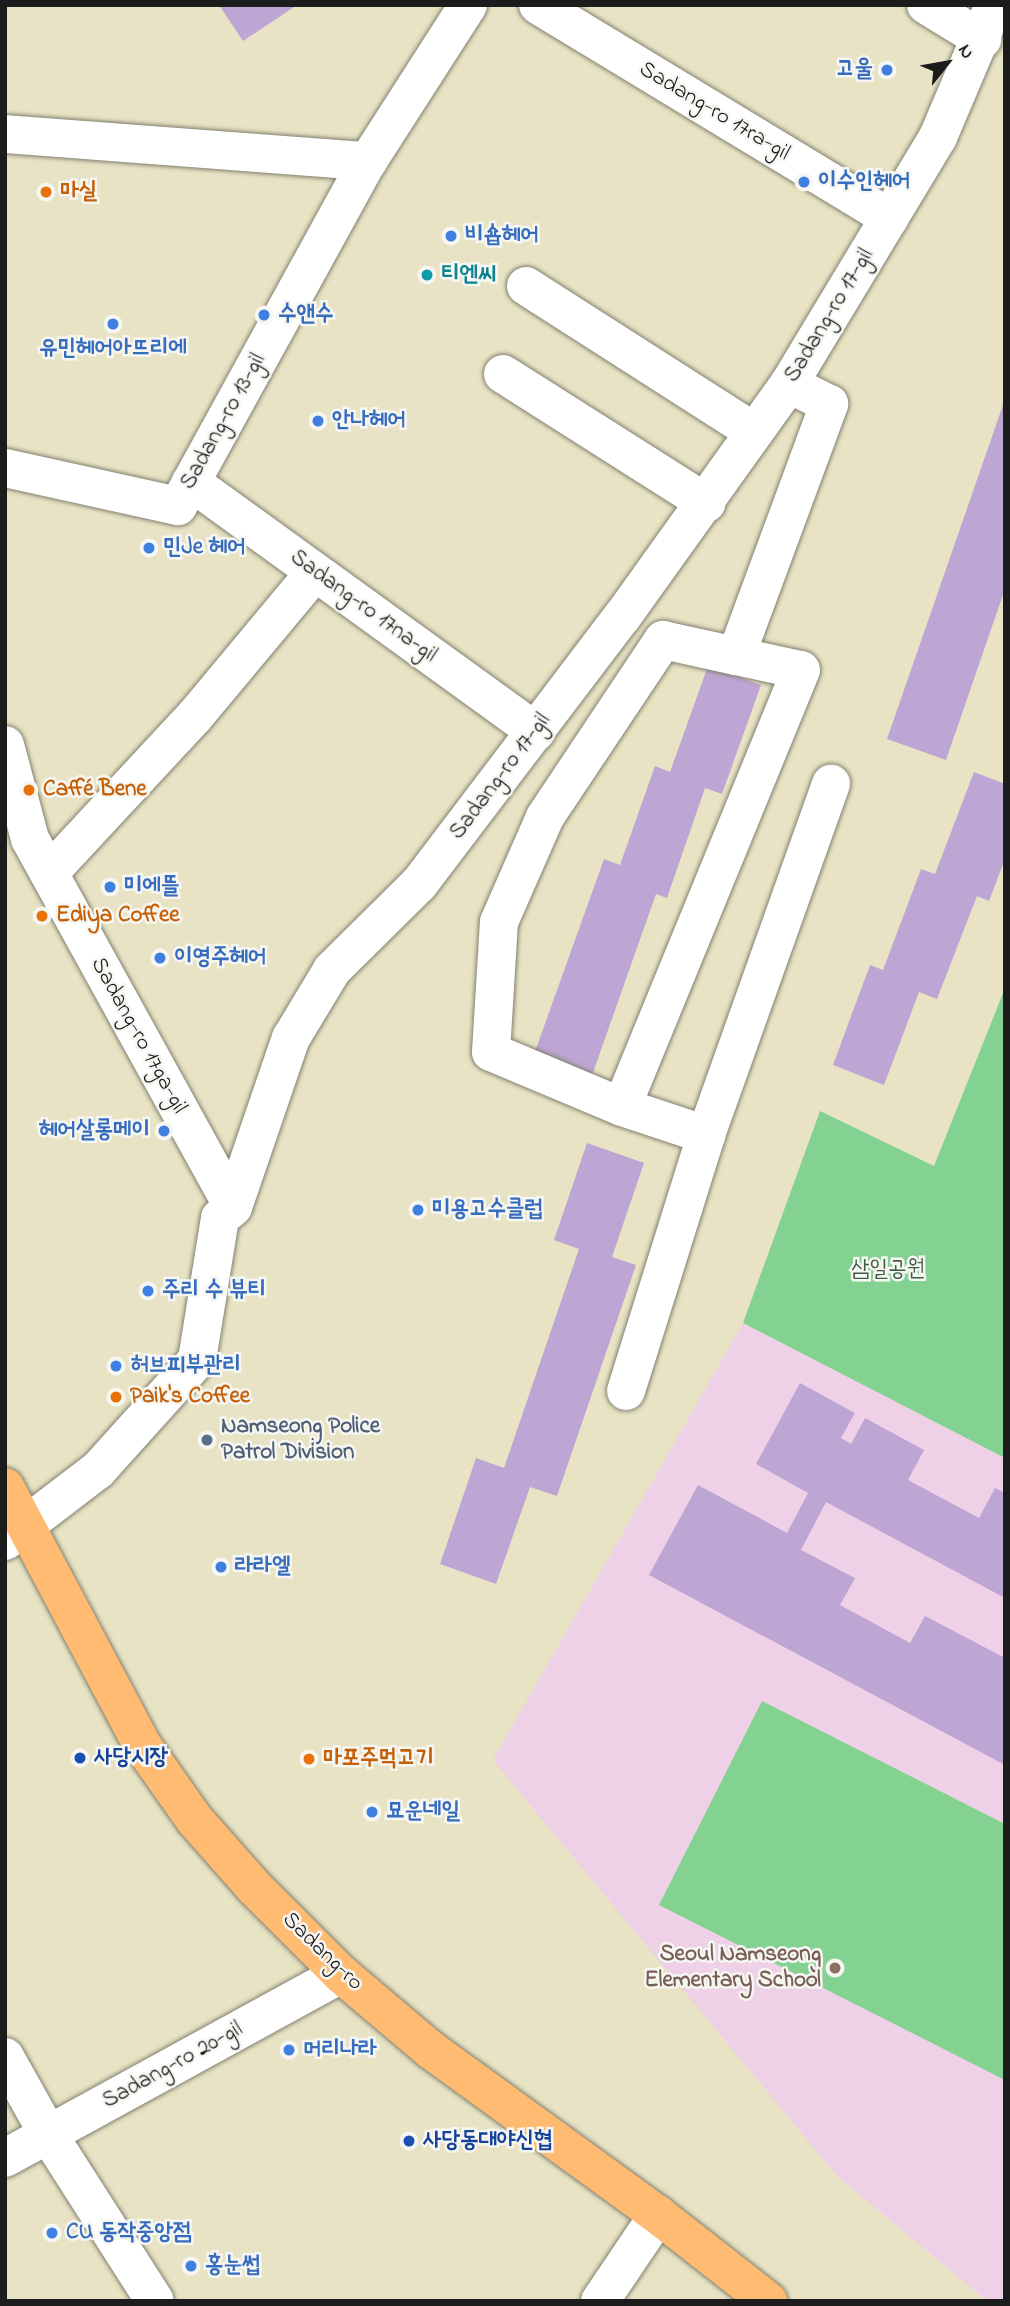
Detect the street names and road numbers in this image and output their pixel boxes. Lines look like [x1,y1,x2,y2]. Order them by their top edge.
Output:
street label: Sadang-ro 17ra-gil [634,56,794,168]
street label: Sadang-ro 17-gil [779,244,881,388]
street label: Sadang-ro 13-gil [175,349,273,495]
street label: Sadang-ro 17na-gil [284,544,442,670]
street label: Sadang-ro 17-gil [444,708,558,846]
street label: Sadang-ro 17ga-gil [84,953,192,1119]
street label: Sadang-ro [276,1907,368,1997]
street label: Sadang-ro 20-gil [98,2016,248,2116]

